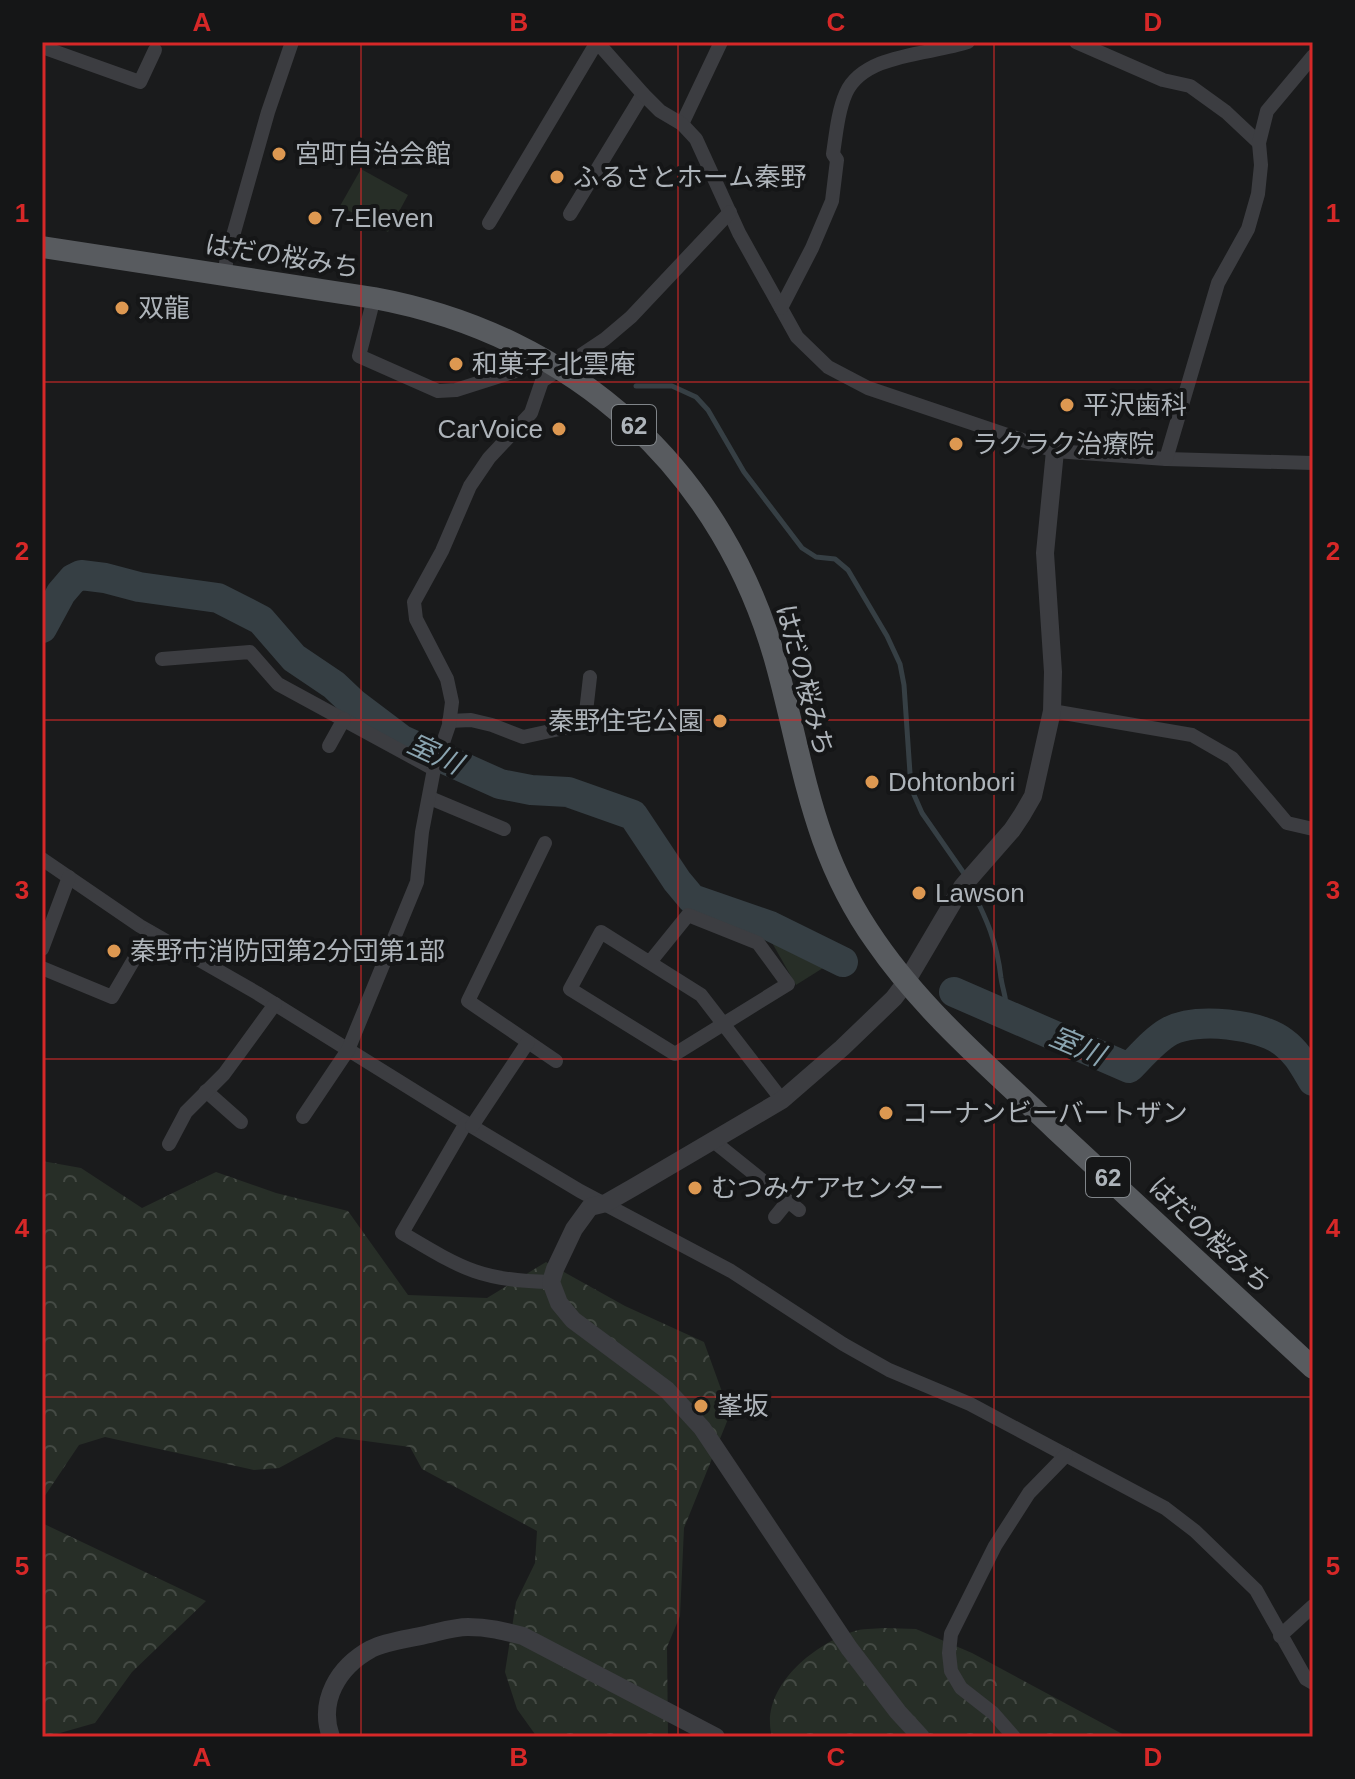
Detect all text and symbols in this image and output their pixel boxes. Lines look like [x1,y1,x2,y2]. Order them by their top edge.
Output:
text: A [193,7,212,37]
text: B [510,7,528,37]
text: C [827,7,846,37]
text: D [1144,7,1162,37]
place label: 宮町自治会館 [295,139,451,169]
marker: 宮町自治会館 [270,145,288,163]
place label: ふるさとホーム秦野 [573,162,806,192]
marker: ふるさとホーム秦野 [548,168,566,186]
text: 1 [15,198,29,228]
text: 1 [1326,198,1340,228]
place label: 7-Eleven [331,203,434,233]
marker: 7-Eleven [306,209,324,227]
street label: はだの桜みち [203,229,361,283]
place label: 双龍 [138,293,190,323]
marker: 双龍 [113,299,131,317]
place label: 和菓子 北雲庵 [472,349,635,379]
marker: 和菓子 北雲庵 [447,355,465,373]
place label: 平沢歯科 [1083,390,1187,420]
marker: 平沢歯科 [1058,396,1076,414]
road number: 62 [612,405,656,445]
place label: CarVoice [438,414,543,444]
marker: CarVoice [550,420,568,438]
place label: ラクラク治療院 [972,429,1154,459]
marker: ラクラク治療院 [947,435,965,453]
text: 2 [15,536,29,566]
text: 2 [1326,536,1340,566]
street label: はだの桜みち [770,601,840,759]
place label: 秦野住宅公園 [548,706,704,736]
marker: 秦野住宅公園 [711,712,729,730]
water label: 室川 [403,728,470,781]
place label: Dohtonbori [888,767,1015,797]
marker: Dohtonbori [863,773,881,791]
text: 3 [15,875,29,905]
text: 3 [1326,875,1340,905]
place label: Lawson [935,878,1025,908]
marker: Lawson [910,884,928,902]
place label: 秦野市消防団第2分団第1部 [130,936,445,966]
marker: 秦野市消防団第2分団第1部 [105,942,123,960]
water label: 室川 [1045,1021,1112,1072]
place label: コーナンビーバートザン [902,1098,1188,1128]
marker: コーナンビーバートザン [877,1104,895,1122]
road number: 62 [1086,1157,1130,1197]
street label: はだの桜みち [1143,1171,1277,1299]
place label: むつみケアセンター [711,1173,944,1203]
marker: むつみケアセンター [686,1179,704,1197]
text: 4 [15,1213,30,1243]
text: 4 [1326,1213,1341,1243]
place label: 峯坂 [717,1391,769,1421]
marker: 峯坂 [692,1397,710,1415]
text: 5 [15,1551,29,1581]
text: 5 [1326,1551,1340,1581]
text: A [193,1742,212,1772]
text: B [510,1742,528,1772]
text: C [827,1742,846,1772]
text: D [1144,1742,1162,1772]

